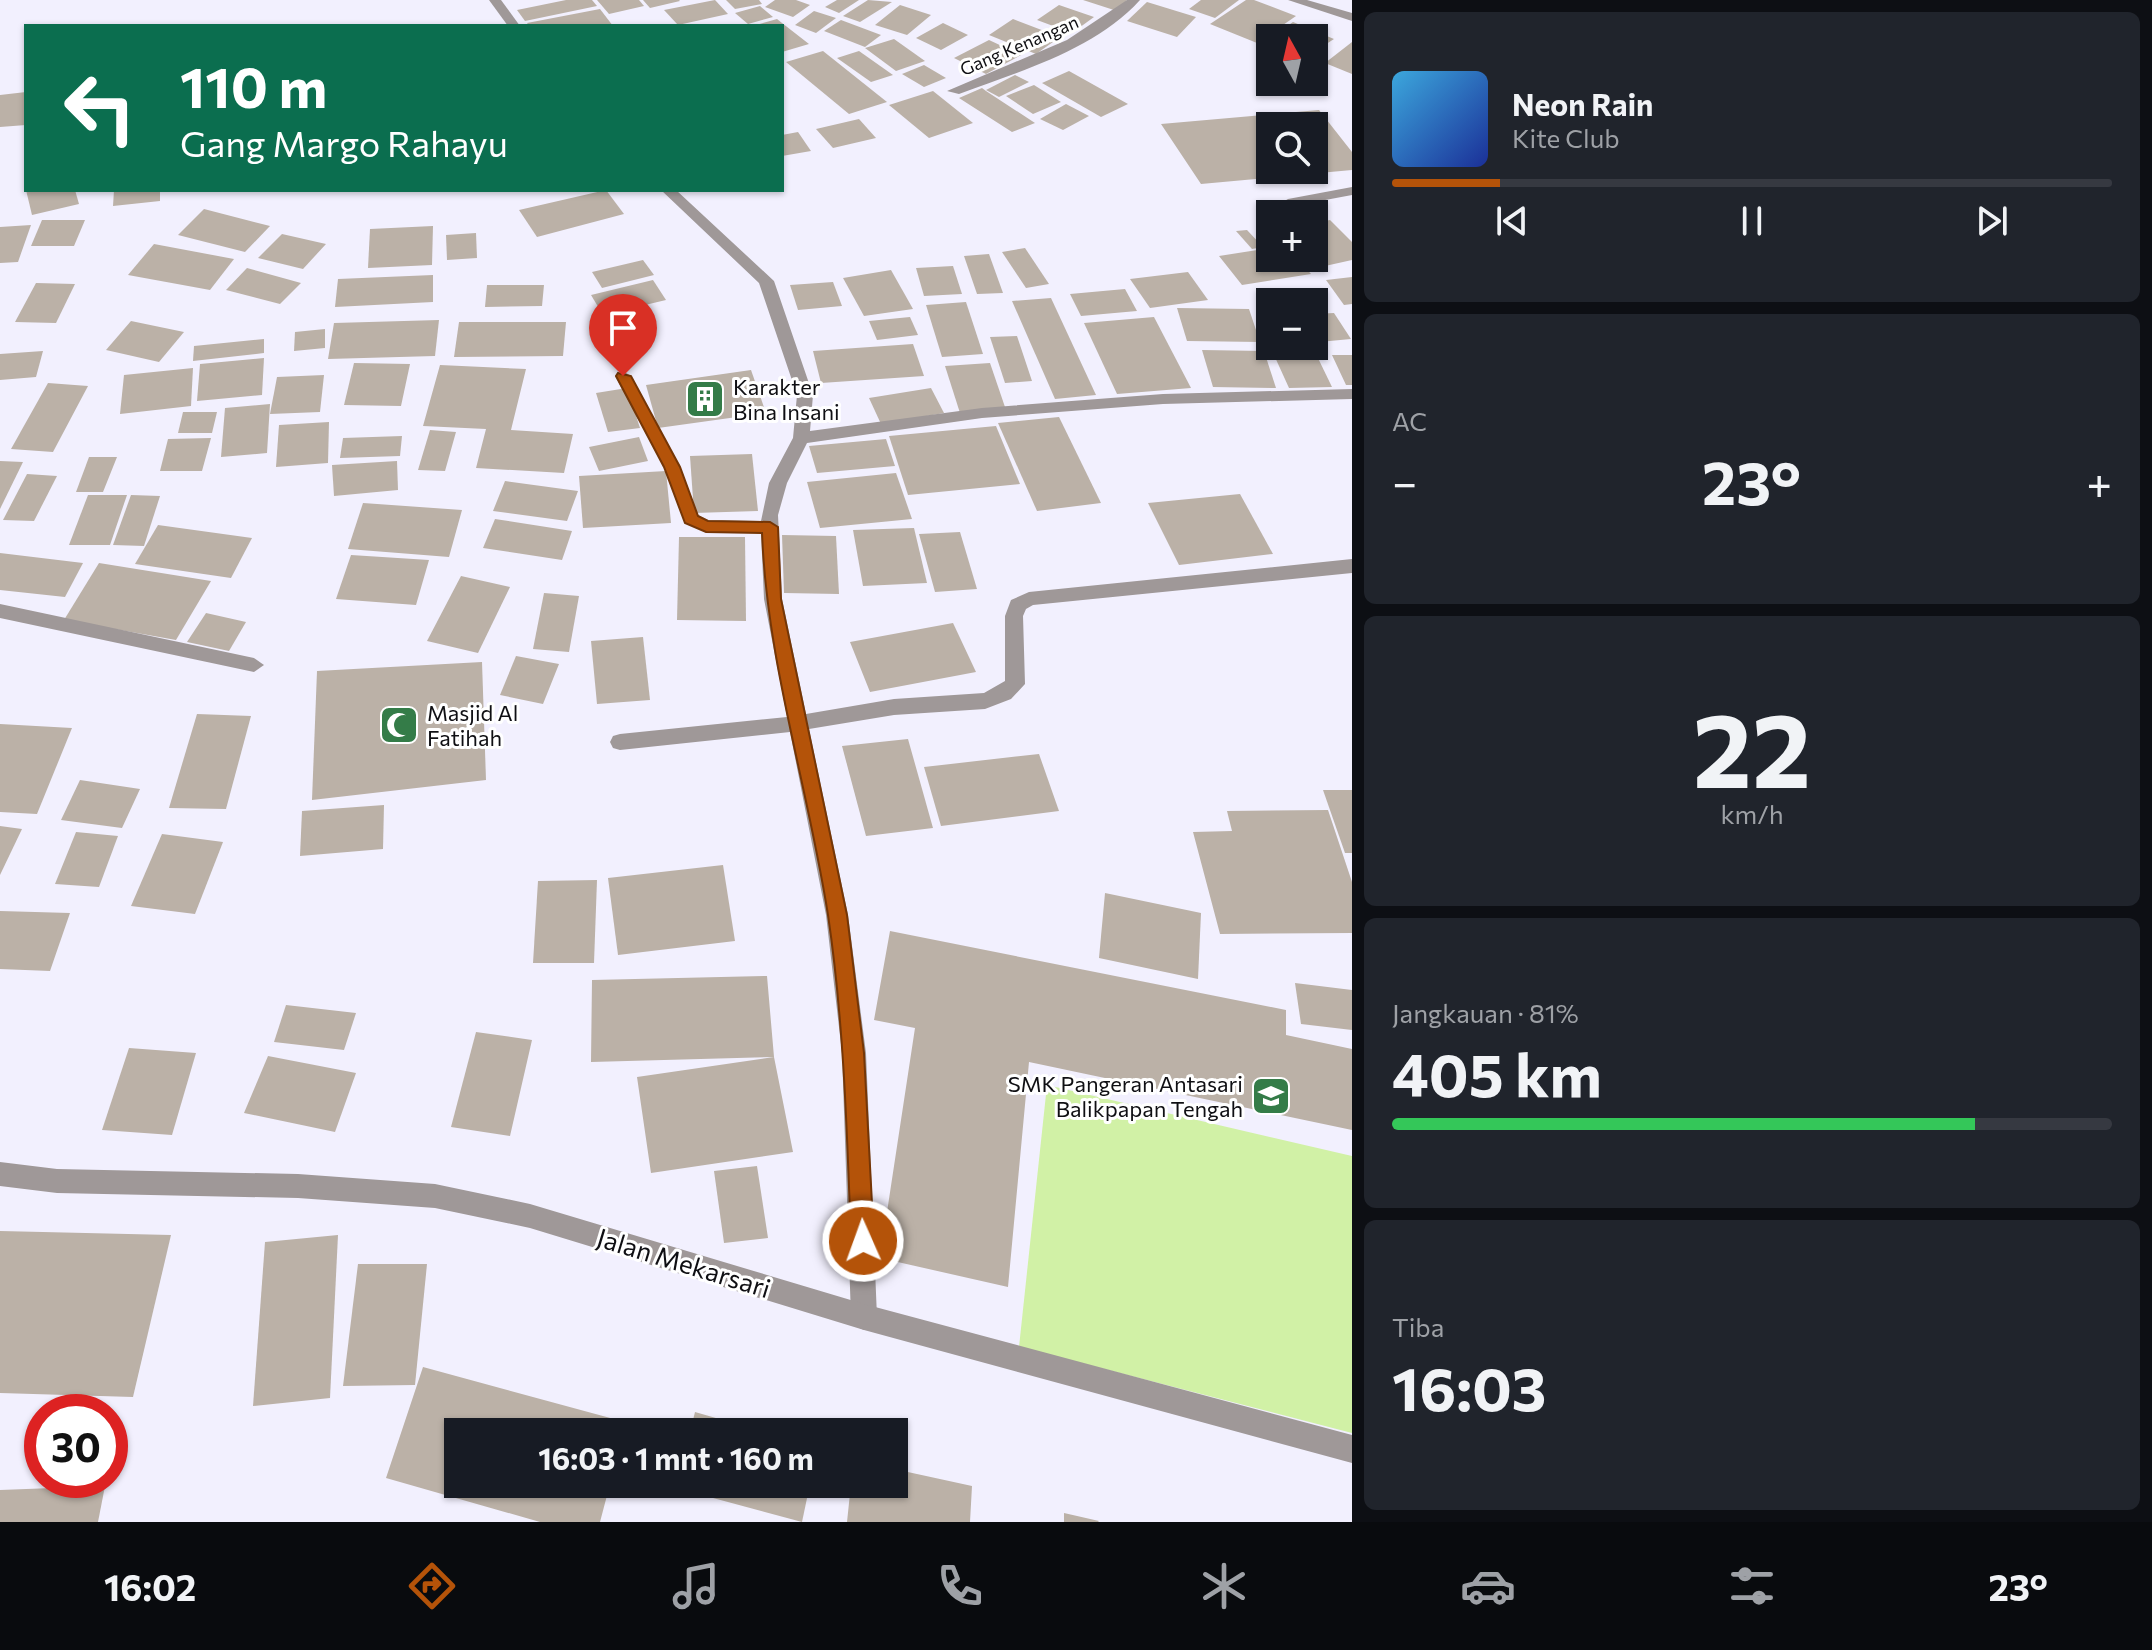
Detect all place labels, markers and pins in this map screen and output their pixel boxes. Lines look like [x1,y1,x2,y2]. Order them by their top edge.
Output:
pin [589,294,657,376]
place label: Karakter Bina Insani [733,373,840,425]
building icon: Karakter Bina Insani [684,378,726,420]
place label: Masjid Al Fatihah [427,699,518,751]
mosque icon: Masjid Al Fatihah [378,704,420,746]
place label: SMK Pangeran Antasari Balikpapan Tengah [1008,1070,1243,1122]
school or university icon: SMK Pangeran Antasari Balikpapan Tengah [1250,1075,1292,1117]

